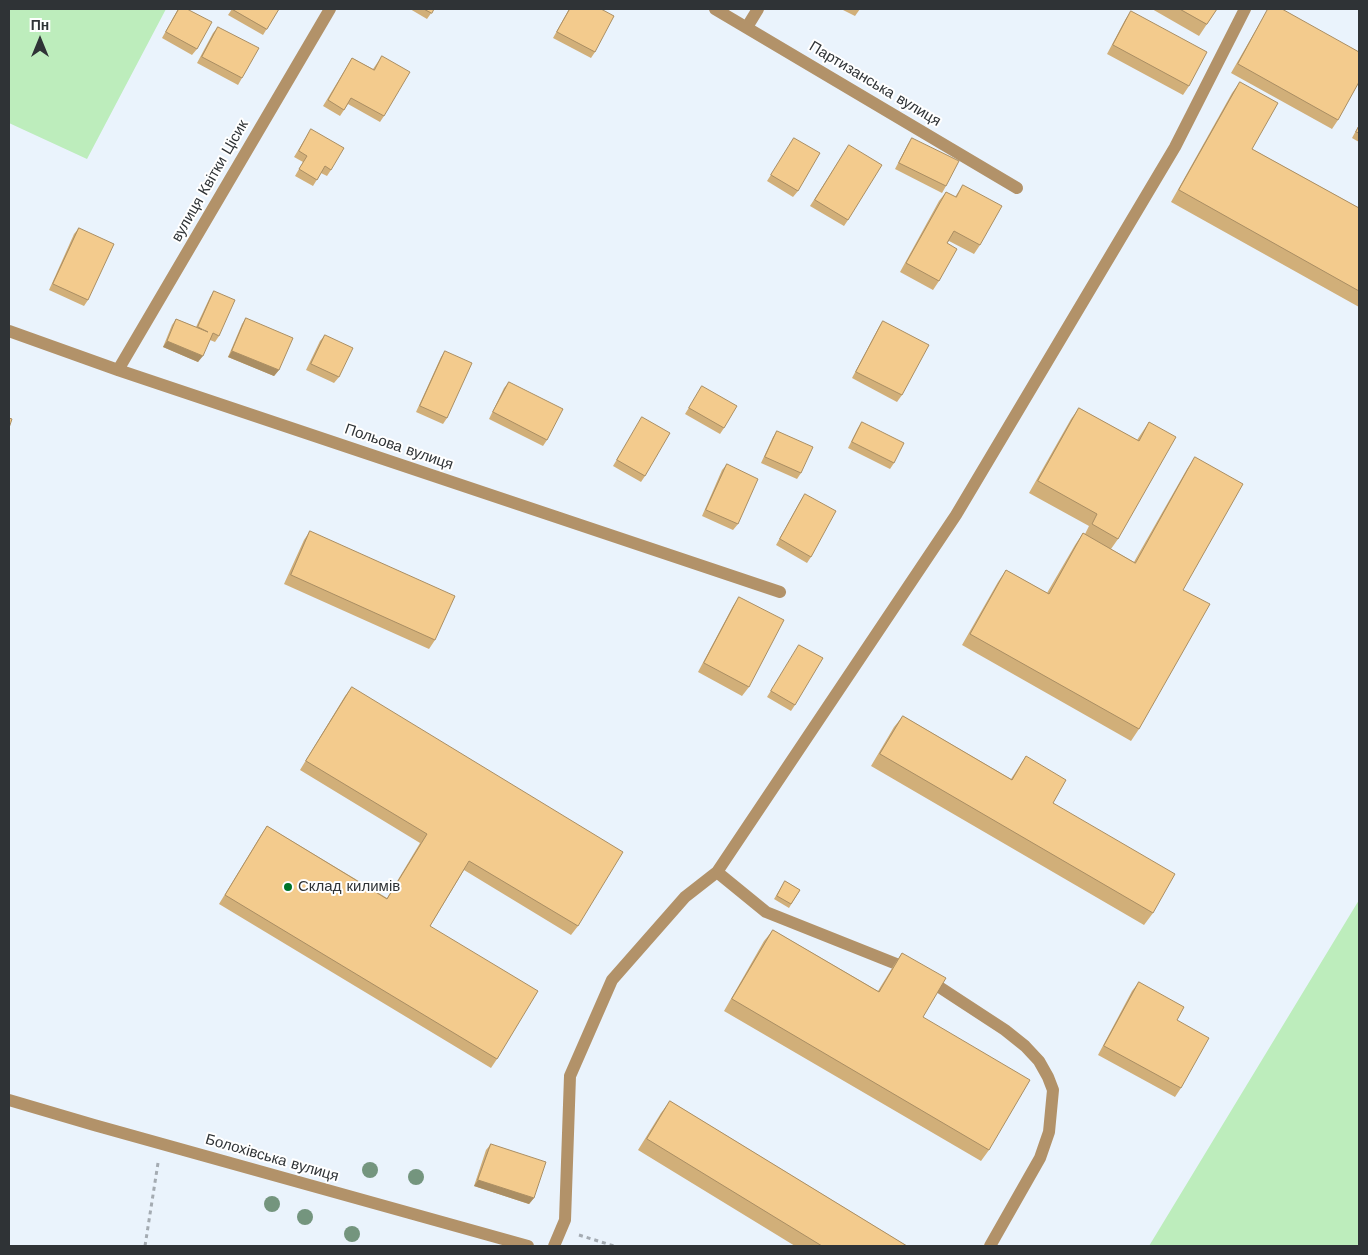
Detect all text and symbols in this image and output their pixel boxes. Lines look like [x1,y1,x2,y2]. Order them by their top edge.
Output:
north arrow [15,15,65,65]
text: Пн [31,17,49,33]
street label: Партизанська вулиця [806,38,944,130]
street label: вулиця Квітки Цісик [168,117,252,245]
street label: Польова вулиця [342,420,456,474]
place label: Склад килимів [298,878,400,896]
marker: Склад килимів [282,881,294,893]
street label: Болохівська вулиця [203,1130,341,1186]

